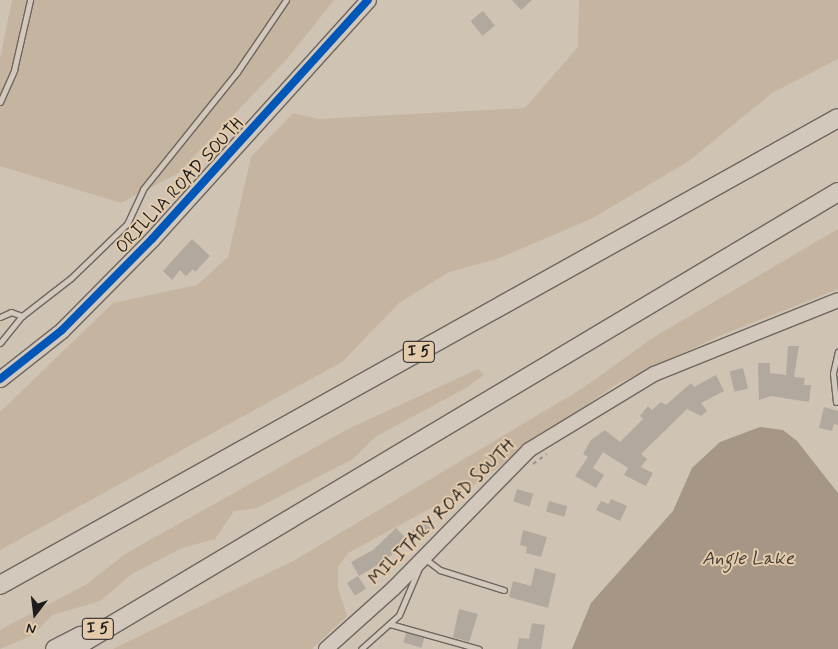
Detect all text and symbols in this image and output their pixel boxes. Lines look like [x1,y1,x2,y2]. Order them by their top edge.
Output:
street label: ORILLIA ROAD SOUTH [110,112,250,260]
road number: I 5 [403,338,435,366]
street label: MILITARY ROAD SOUTH [364,434,520,590]
water label: Angle Lake [703,548,793,570]
north arrow [10,589,60,639]
road number: I 5 [82,616,114,642]
text: N [24,619,38,638]

